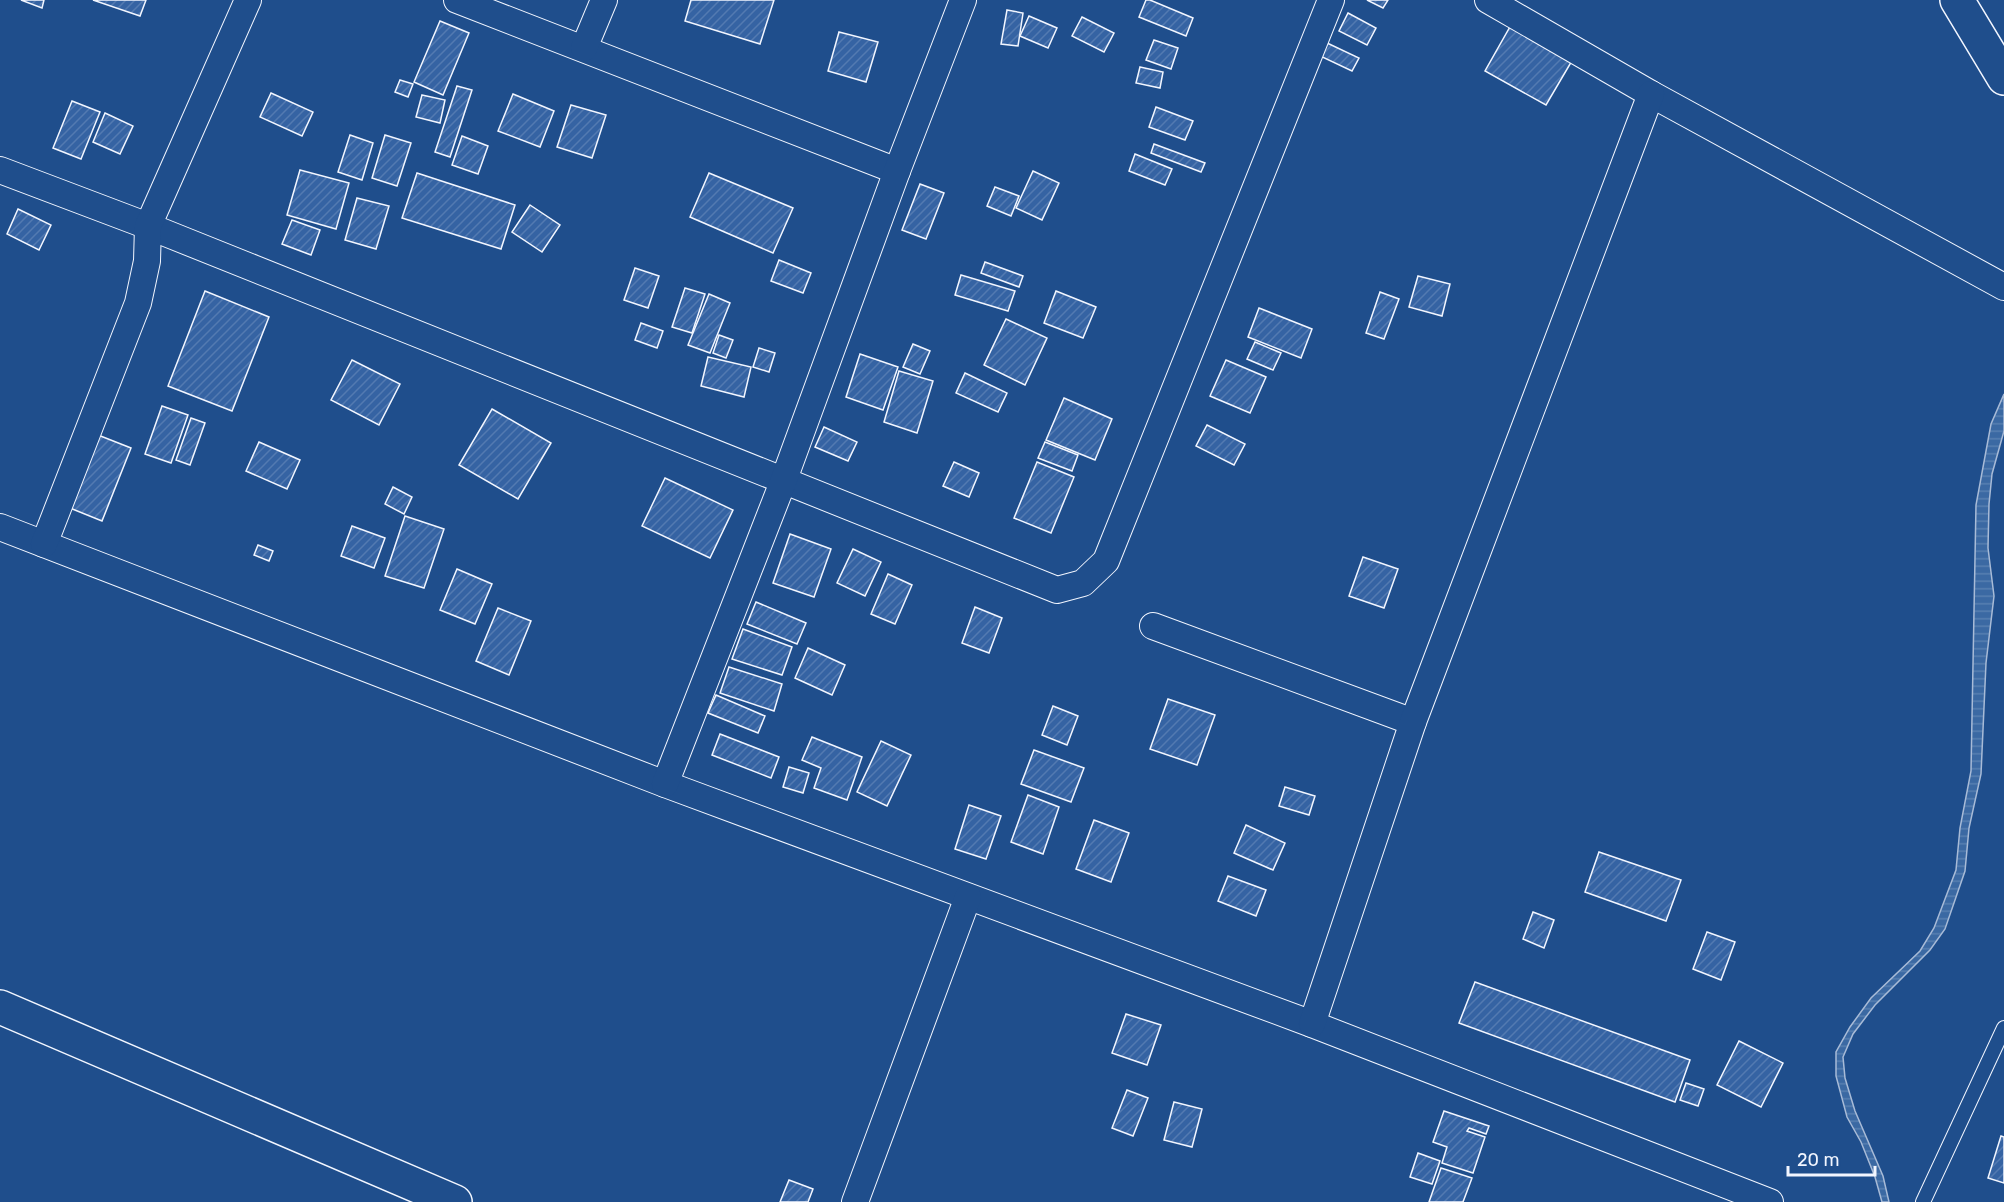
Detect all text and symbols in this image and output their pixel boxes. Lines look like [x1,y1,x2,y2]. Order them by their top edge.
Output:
scale bar [1788,1139,1875,1177]
text: 20 m [1797,1149,1839,1171]

